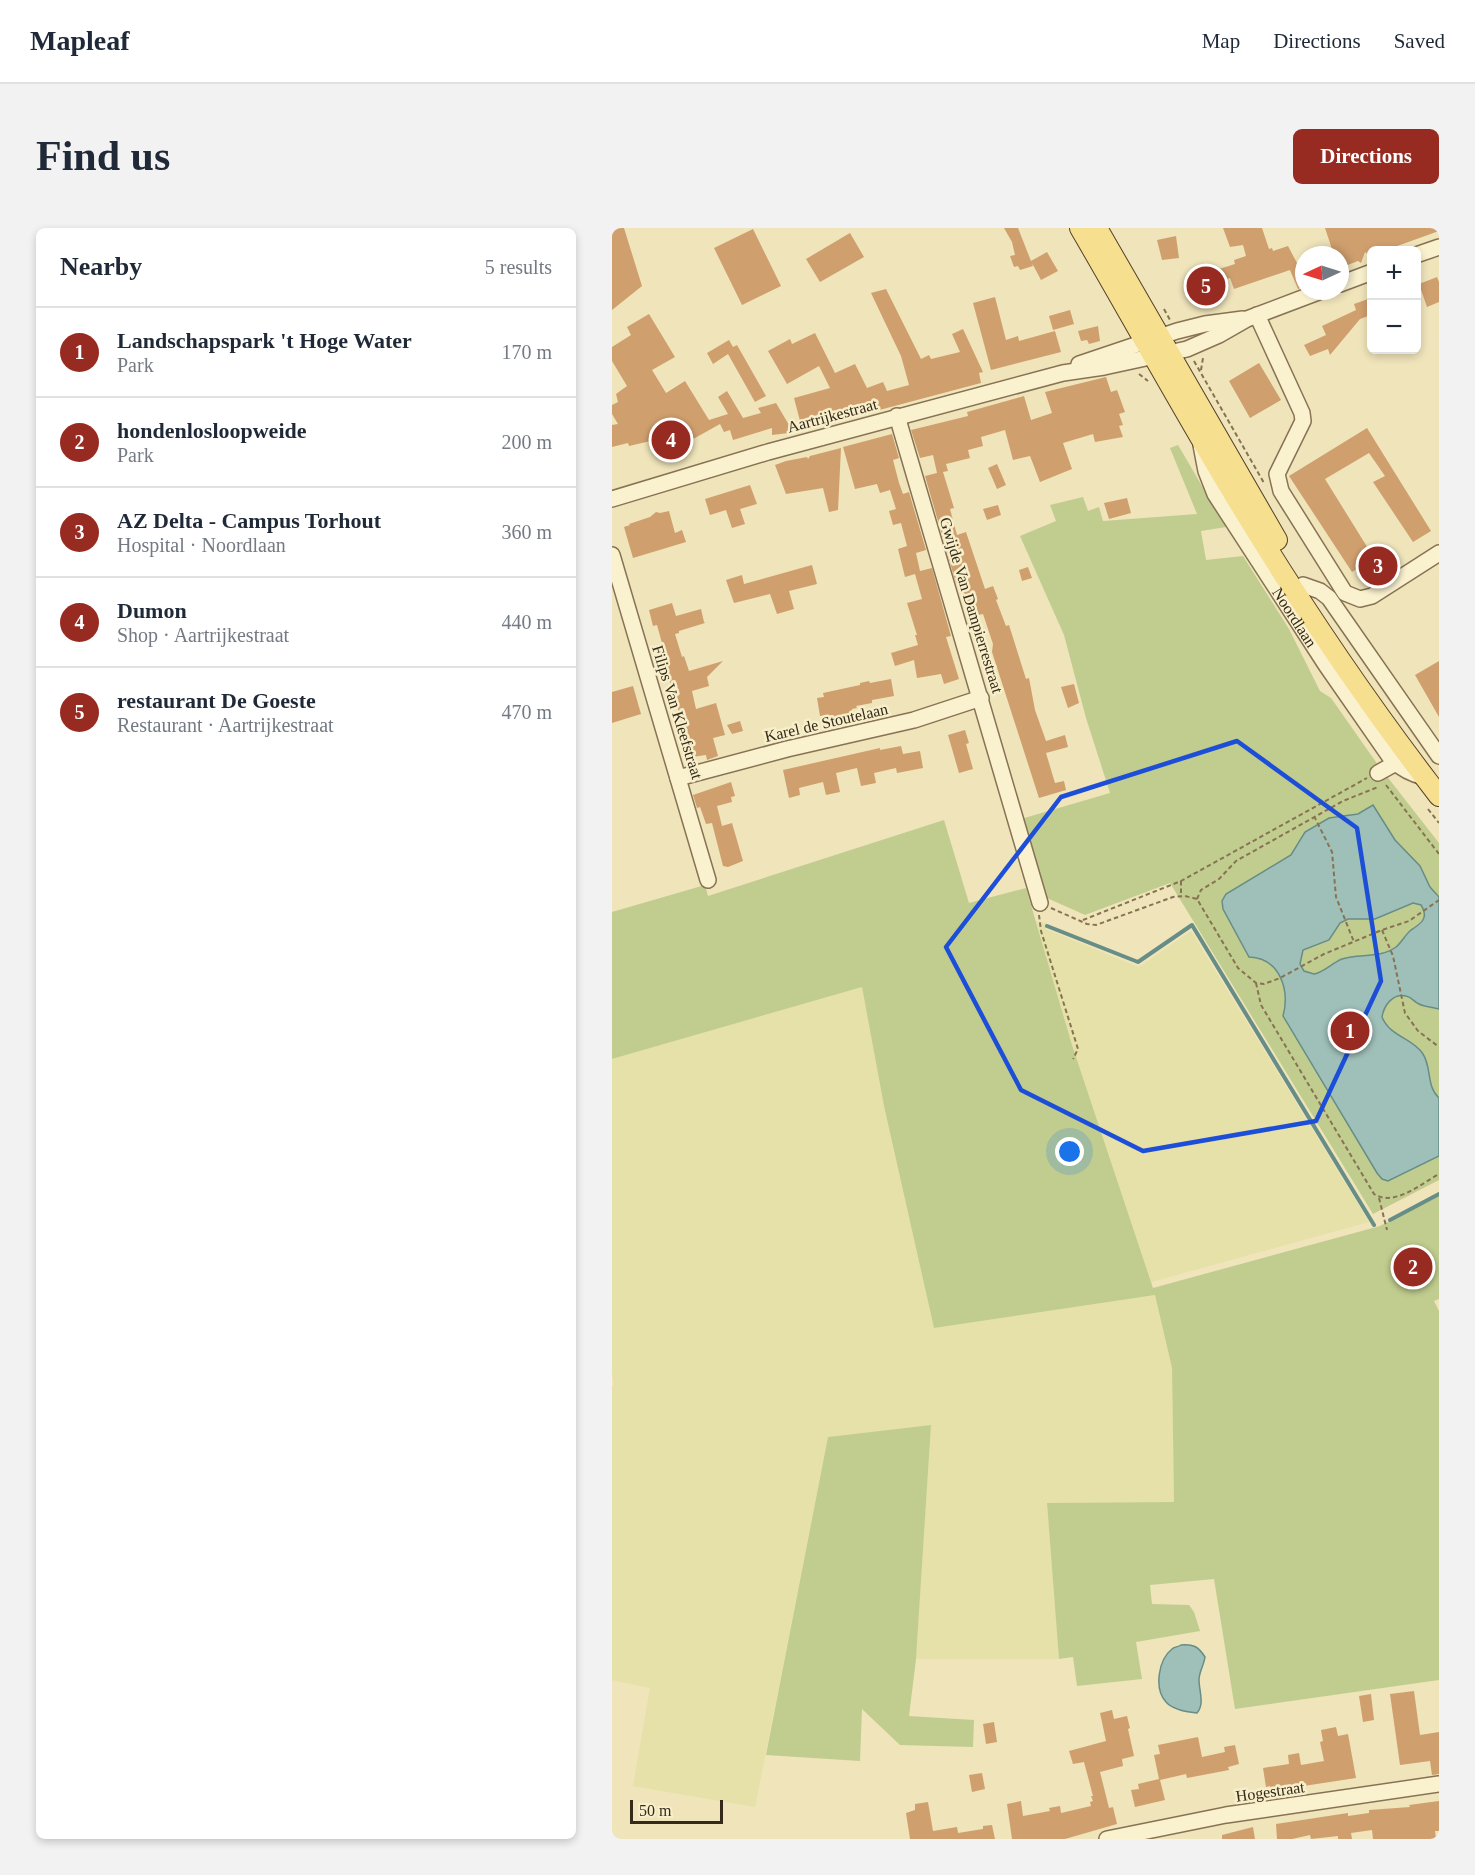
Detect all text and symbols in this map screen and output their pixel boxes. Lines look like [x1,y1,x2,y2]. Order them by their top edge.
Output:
text: Mapleaf [30,25,130,56]
text: Map [1202,29,1240,53]
text: Directions [1273,29,1361,53]
text: Saved [1394,29,1445,53]
button: Directions [1293,129,1439,184]
text: Find us [36,133,170,179]
north arrow [1295,246,1349,300]
map controls [1367,246,1421,354]
button: + [1367,246,1421,300]
text: Nearby [60,252,142,281]
text: 5 results [485,256,552,278]
pin: 5 [1186,264,1226,308]
button: − [1367,300,1421,354]
text: Landschapspark 't Hoge Water [117,328,412,353]
text: 1 [75,341,85,363]
text: 170 m [501,341,552,363]
text: Park [117,354,154,376]
street label: Aartrijkestraat [785,395,880,437]
text: hondenlosloopweide [117,418,307,443]
pin: 4 [652,418,690,462]
text: 2 [75,431,85,453]
text: 200 m [501,431,552,453]
text: Park [117,444,154,466]
text: AZ Delta - Campus Torhout [117,508,381,533]
street label: Gwijde Van Dampierrestraat [936,515,1007,696]
text: 3 [75,521,85,543]
text: 360 m [501,521,552,543]
text: Hospital · Noordlaan [117,534,286,556]
pin: 3 [1358,544,1398,588]
street label: Noordlaan [1269,584,1320,650]
text: Dumon [117,598,187,623]
text: 4 [75,611,85,633]
text: 440 m [501,611,552,633]
text: Shop · Aartrijkestraat [117,624,289,646]
street label: Filips Van Kleefstraat [648,643,706,782]
text: restaurant De Goeste [117,688,316,713]
street label: Karel de Stoutelaan [763,700,889,745]
text: 5 [75,701,85,723]
text: 470 m [501,701,552,723]
text: Restaurant · Aartrijkestraat [117,714,334,736]
pin: 1 [1330,1008,1370,1054]
your location [1055,1137,1084,1166]
pin: 2 [1394,1244,1432,1290]
street label: Hogestraat [1235,1778,1306,1806]
scale bar [630,1797,723,1824]
text: 50 m [639,1802,671,1819]

